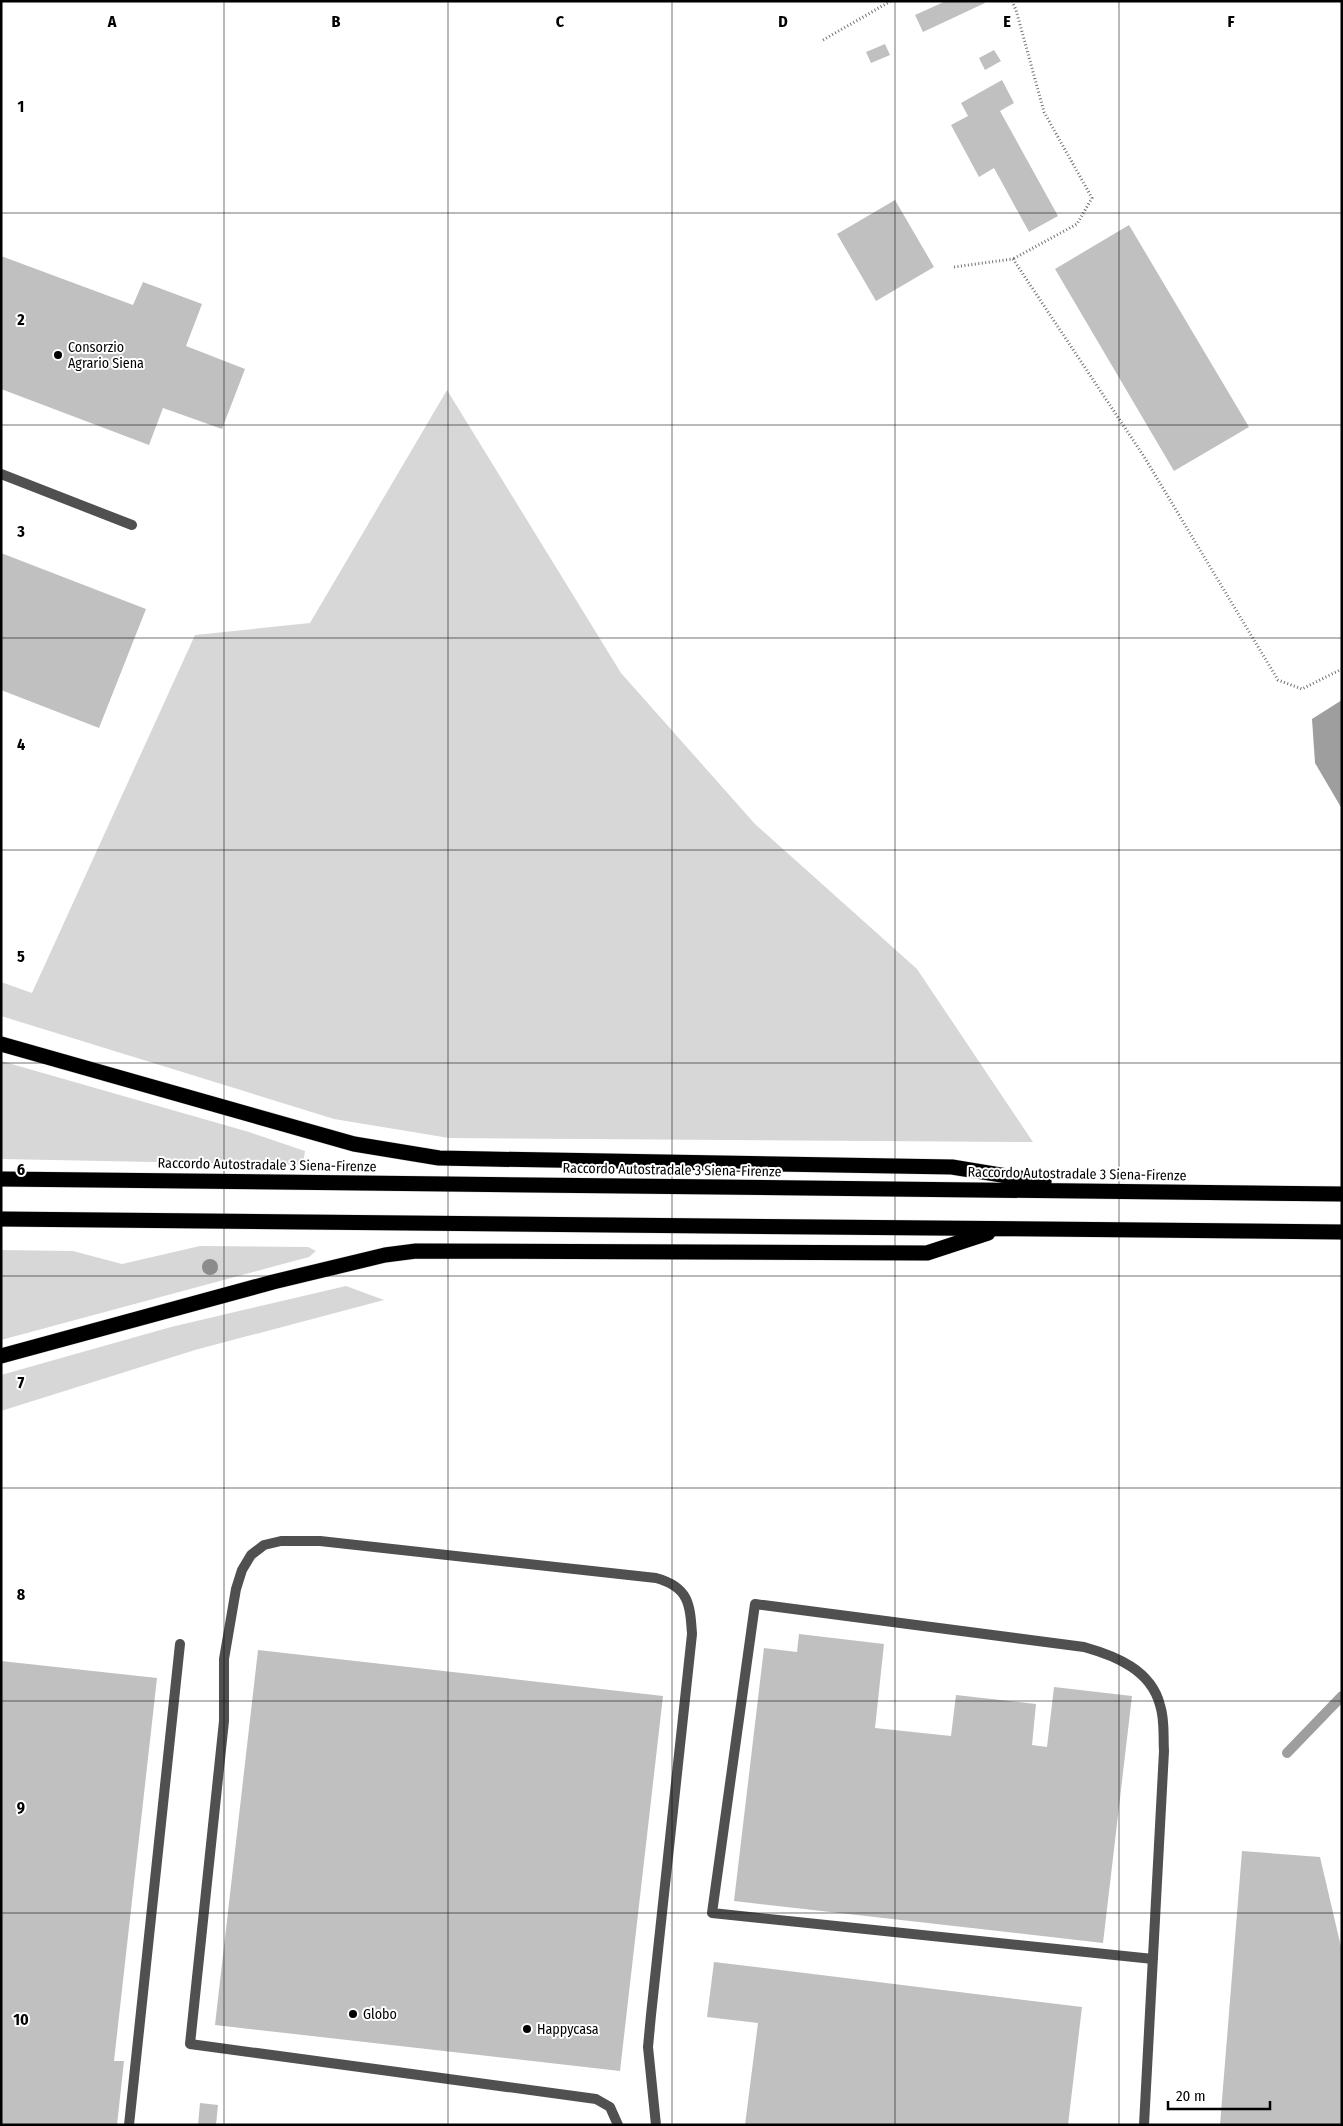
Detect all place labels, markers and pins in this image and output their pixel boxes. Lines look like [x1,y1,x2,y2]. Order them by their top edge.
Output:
place label: Consorzio Agrario Siena [68,339,144,372]
marker: Consorzio Agrario Siena [52,349,64,361]
place label: Globo [363,2006,397,2023]
marker: Globo [347,2008,359,2020]
place label: Happycasa [537,2021,599,2038]
marker: Happycasa [521,2023,533,2035]

